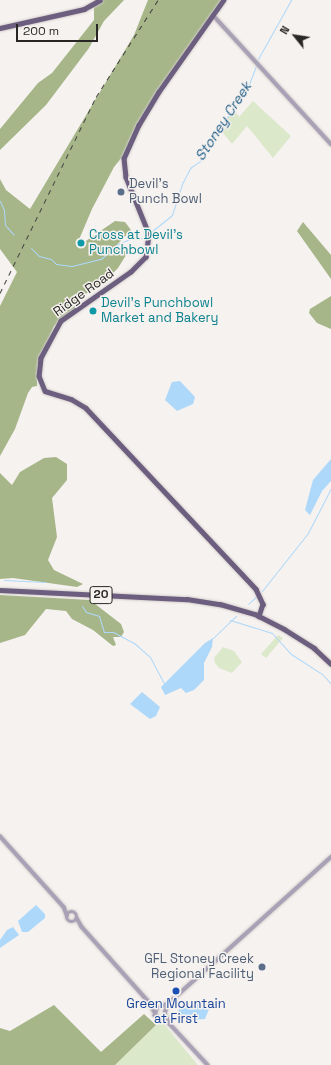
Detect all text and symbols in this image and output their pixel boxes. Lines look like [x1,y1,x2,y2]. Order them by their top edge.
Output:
scale bar [18,16,100,42]
north arrow [275,16,315,56]
text: 200 m [23,23,59,39]
text: N [277,23,293,37]
water label: Stoney Creek [191,78,255,164]
place label: Devil's Punch Bowl [129,177,202,208]
marker: Devil's Punch Bowl [116,187,126,197]
place label: Cross at Devil’s Punchbowl [89,228,183,259]
marker: Cross at Devil’s Punchbowl [76,238,86,248]
street label: Ridge Road [51,266,117,320]
place label: Devil's Punchbowl Market and Bakery [101,296,218,327]
marker: Devil's Punchbowl Market and Bakery [88,306,98,316]
road number: 20 [89,585,113,605]
place label: GFL Stoney Creek Regional Facility [144,952,254,983]
marker: GFL Stoney Creek Regional Facility [257,962,267,972]
marker: Green Mountain at First [171,986,181,996]
place label: Green Mountain at First [126,997,226,1028]

